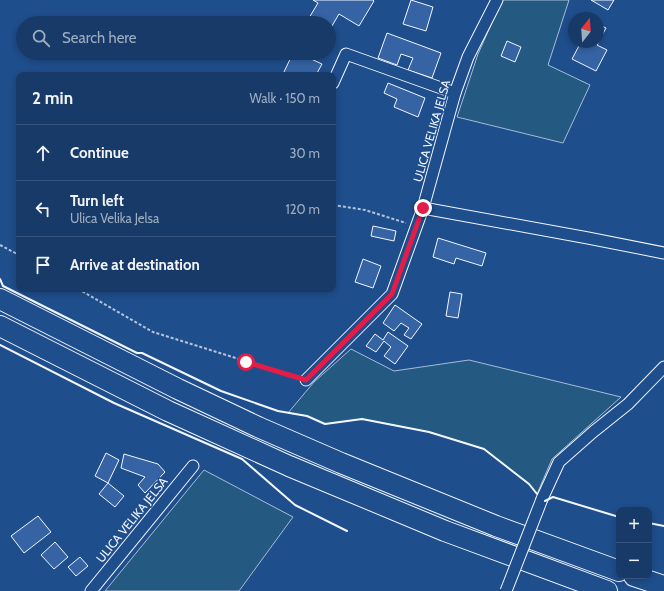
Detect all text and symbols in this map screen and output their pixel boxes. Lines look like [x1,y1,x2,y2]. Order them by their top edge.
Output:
north arrow [568,12,604,48]
search box [16,16,336,60]
icon: search [30,27,52,49]
text: Search here [62,29,137,47]
street label: ULICA VELIKA JELSA [410,78,453,184]
text: 2 min [32,88,73,108]
text: Walk · 150 m [249,90,320,106]
icon: ahead [32,142,54,164]
text: Continue [70,144,129,162]
text: 30 m [290,145,320,161]
text: Turn left [70,192,124,210]
icon: left [32,198,54,220]
route end [414,199,432,217]
text: 120 m [286,201,320,217]
text: Ulica Velika Jelsa [70,210,159,226]
icon: arrive [32,254,54,276]
text: Arrive at destination [70,256,200,274]
route start [237,353,255,371]
street label: ULICA VELIKA JELSA [93,474,171,565]
map controls [616,507,652,579]
button: + [616,507,652,543]
button: − [616,543,652,579]

